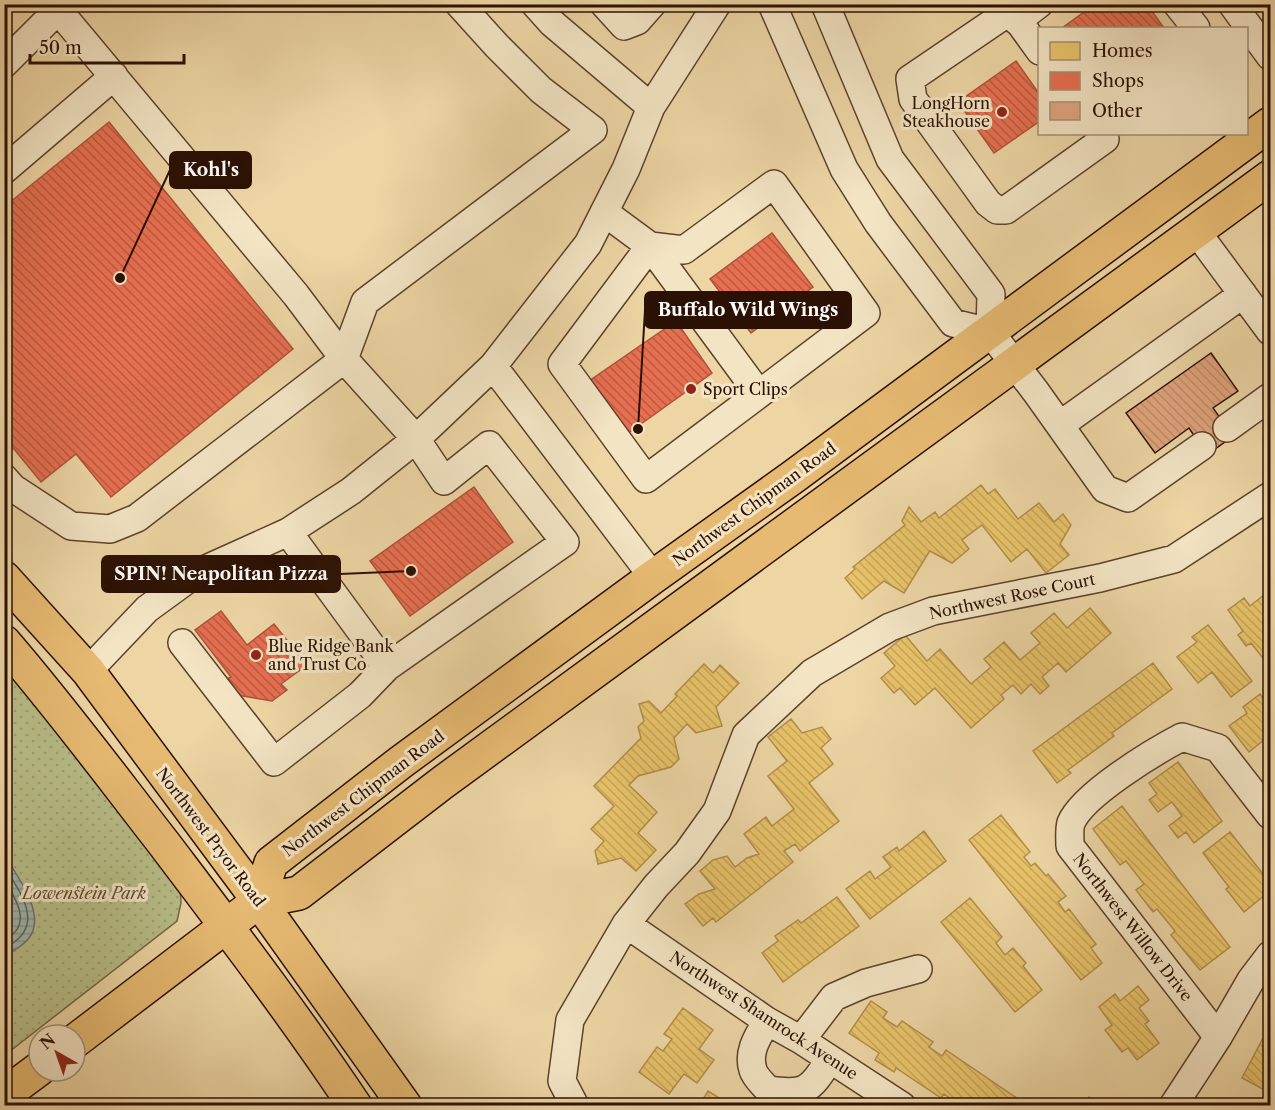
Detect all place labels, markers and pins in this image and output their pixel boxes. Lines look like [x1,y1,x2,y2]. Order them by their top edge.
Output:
place label: LongHorn Steakhouse [903,93,990,131]
marker: LongHorn Steakhouse [995,105,1009,119]
callout: Kohl's [170,152,251,188]
callout: Buffalo Wild Wings [645,292,851,328]
place label: Sport Clips [703,379,788,399]
marker: Sport Clips [684,382,698,396]
callout: SPIN! Neapolitan Pizza [102,556,340,592]
place label: Blue Ridge Bank and Trust Co [268,636,394,674]
marker: Blue Ridge Bank and Trust Co [249,648,263,662]

